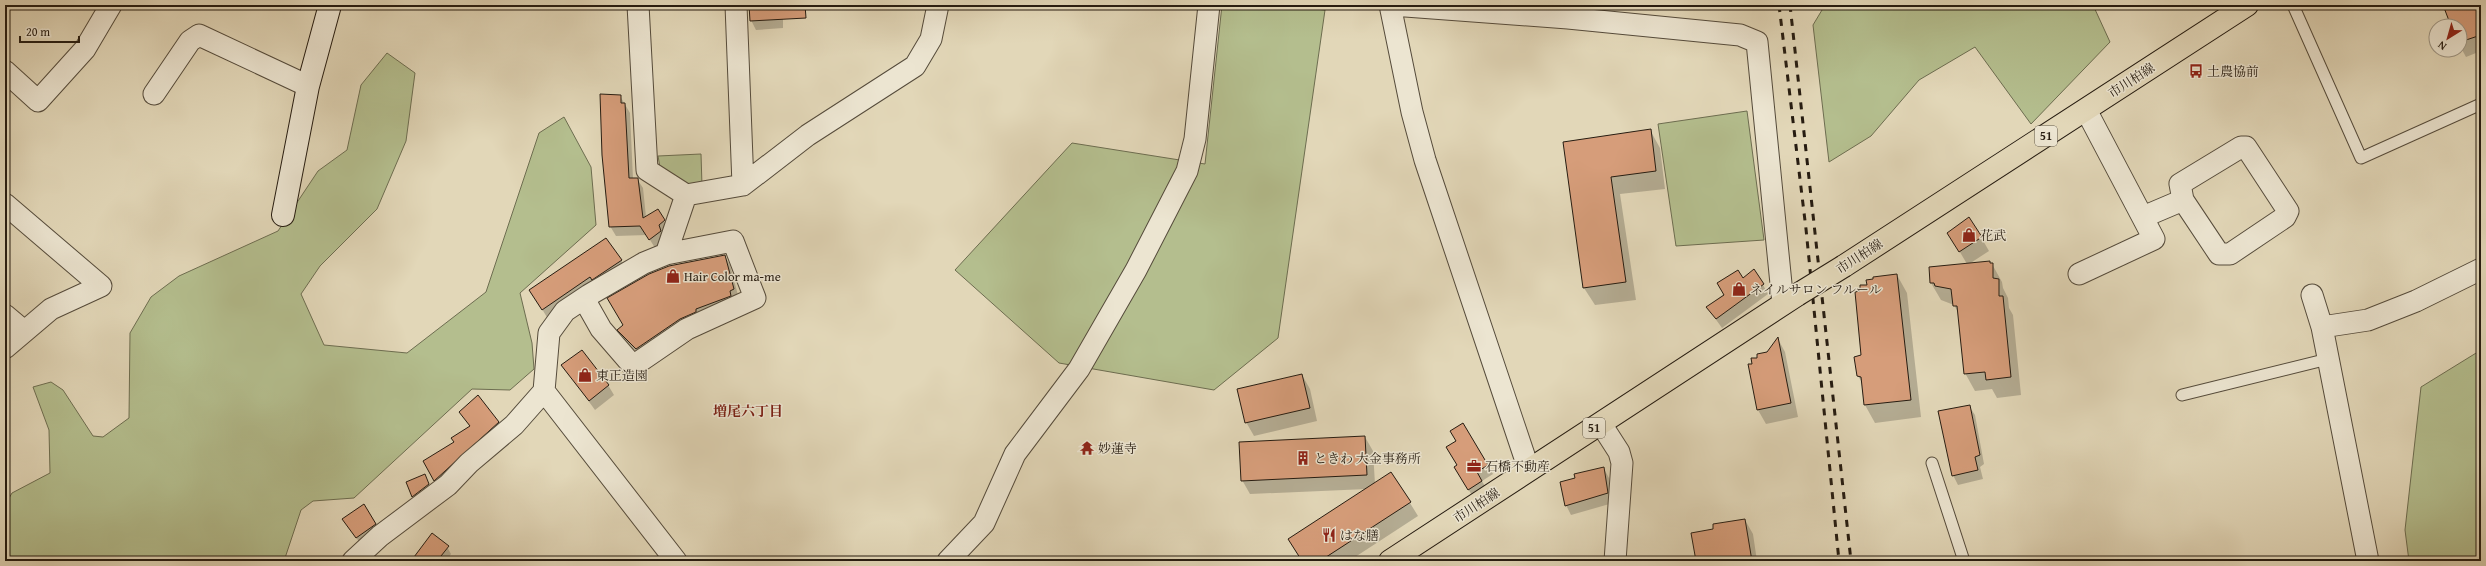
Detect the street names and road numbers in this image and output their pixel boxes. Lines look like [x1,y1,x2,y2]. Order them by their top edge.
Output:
street label: 市川柏線 [2104,58,2158,103]
road number: 51 [2035,126,2057,146]
street label: 市川柏線 [1832,234,1886,279]
road number: 51 [1583,418,1605,438]
street label: 市川柏線 [1449,483,1503,528]

